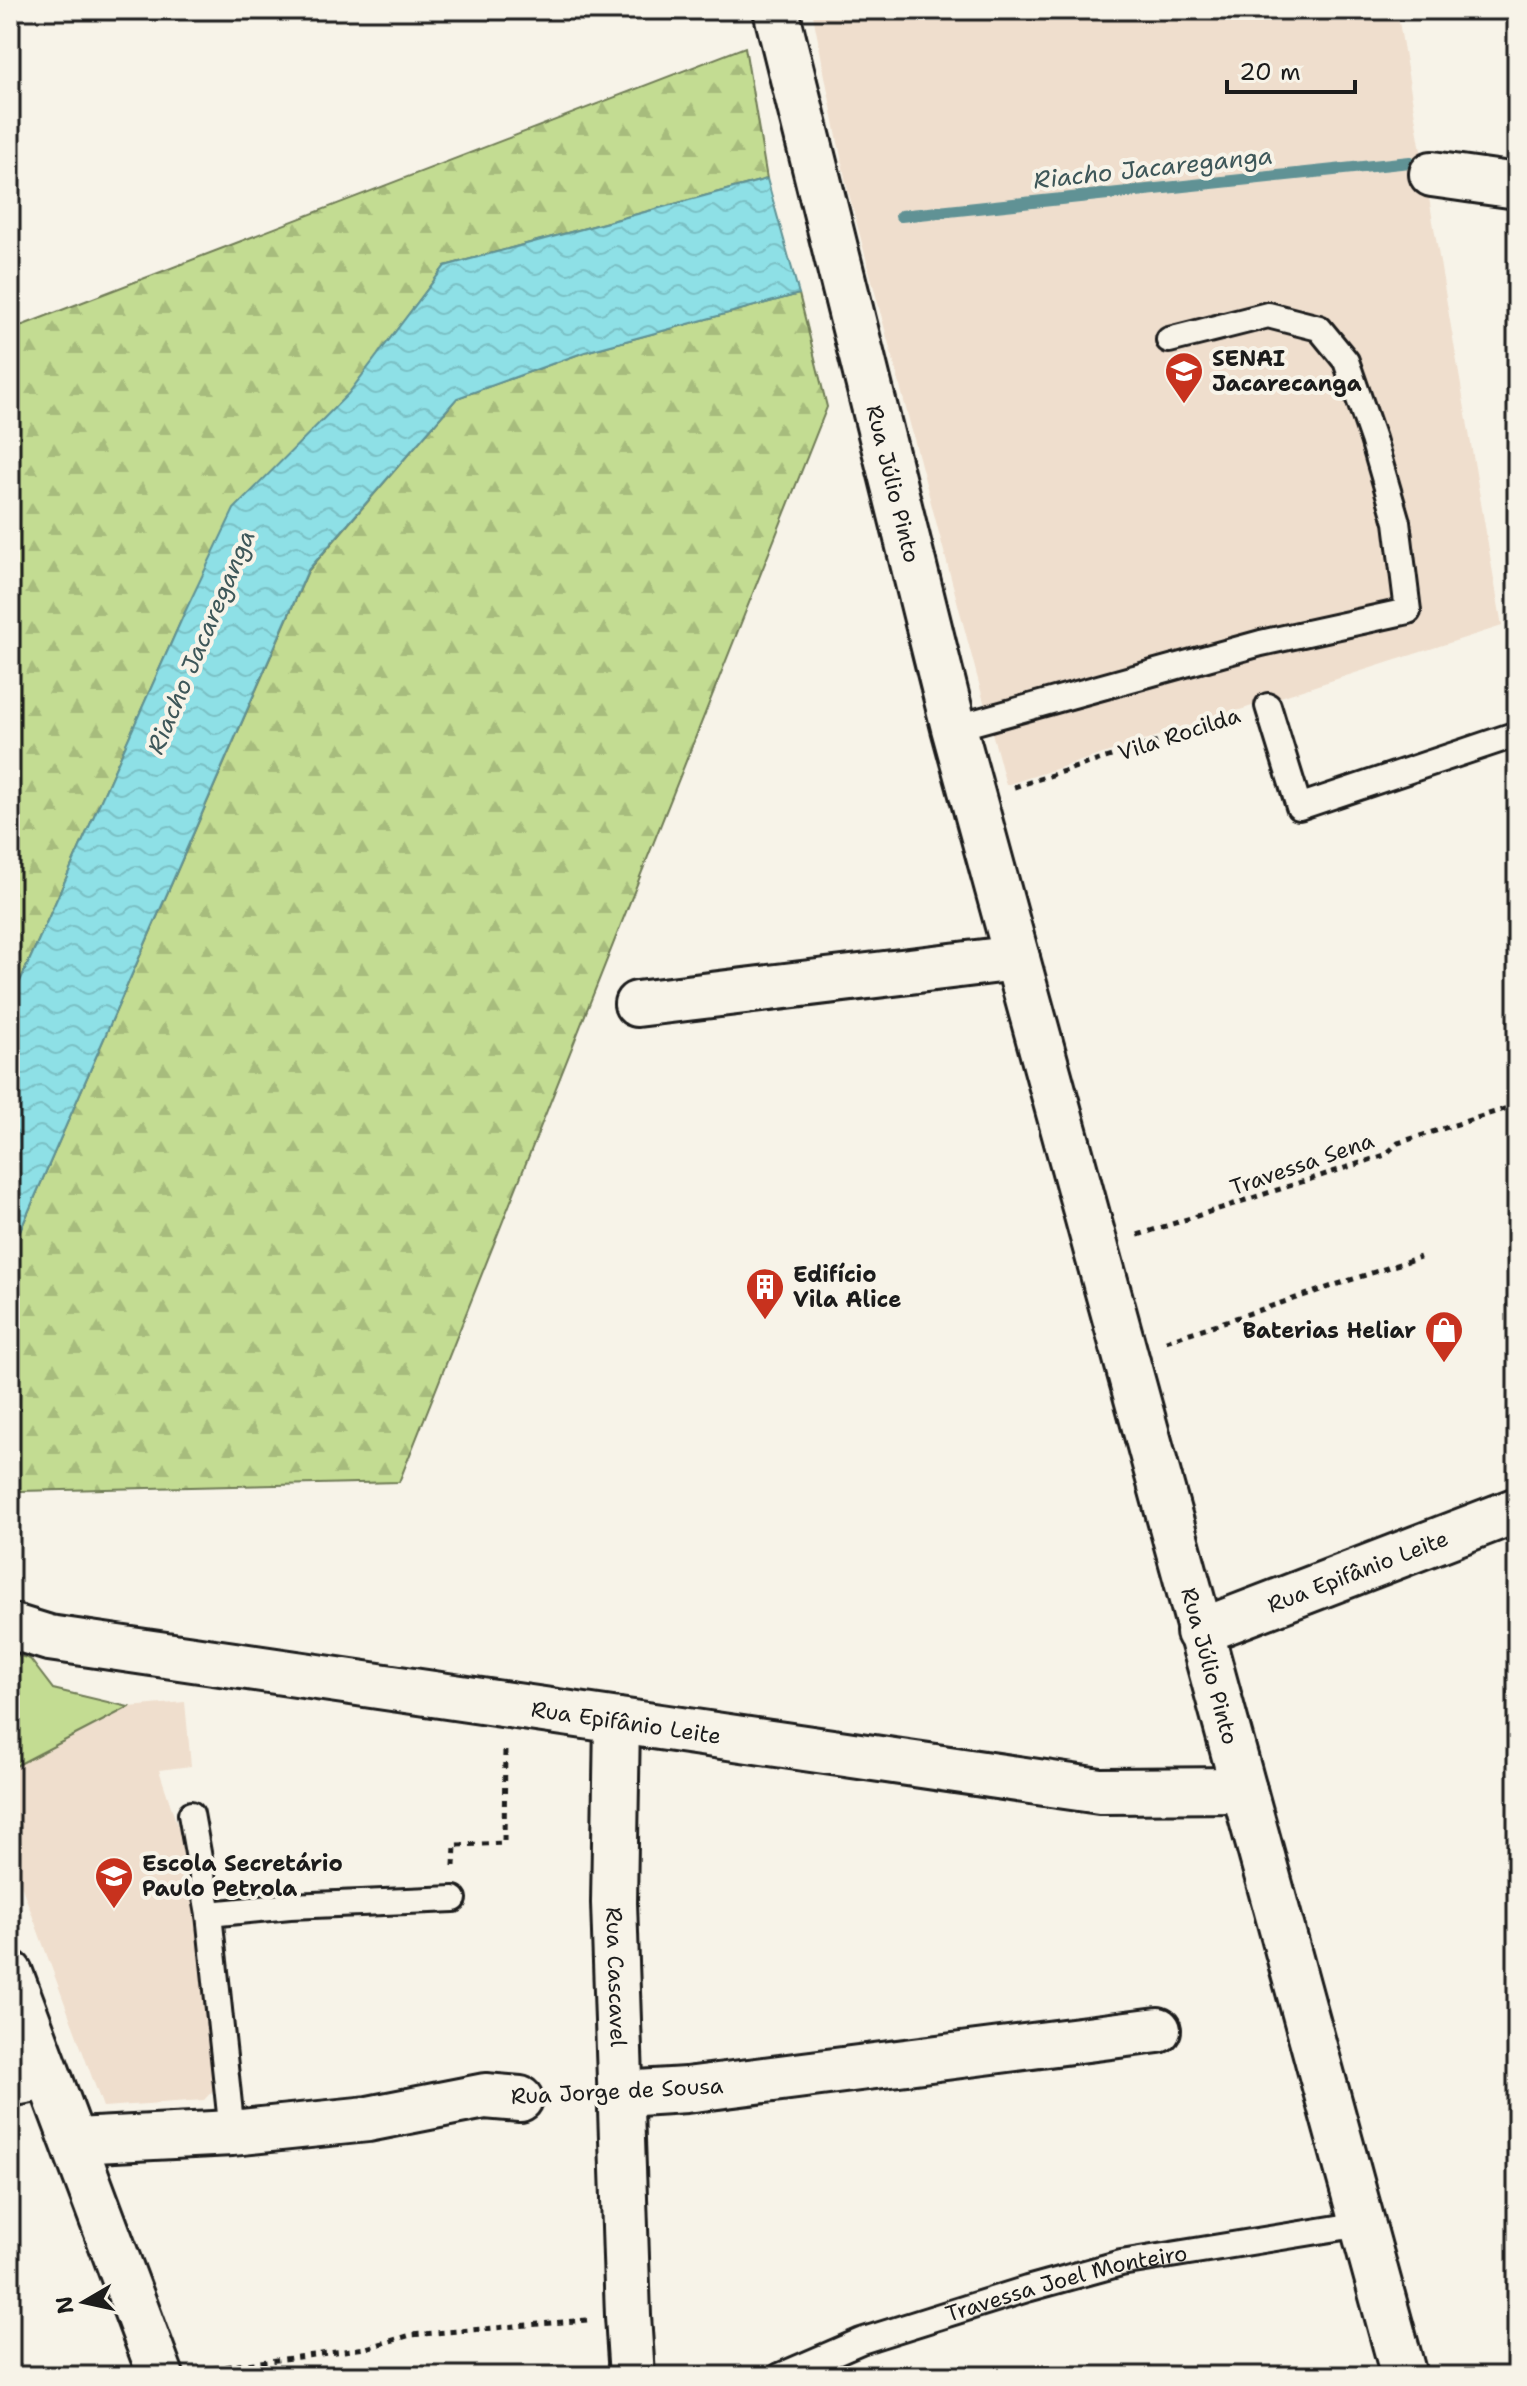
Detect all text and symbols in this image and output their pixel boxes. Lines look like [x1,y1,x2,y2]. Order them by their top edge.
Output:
scale bar [1227,44,1355,94]
text: 20 m [1239,56,1301,88]
water label: Riacho Jacareganga [1032,140,1274,196]
place label: SENAI Jacarecanga [1212,344,1362,398]
school or university icon: SENAI Jacarecanga [1163,350,1205,405]
street label: Rua Júlio Pinto [860,402,927,566]
water label: Riacho Jacareganga [139,525,263,759]
street label: Vila Rocilda [1114,700,1244,767]
street label: Travessa Sena [1226,1126,1378,1202]
place label: Edifício Vila Alice [793,1260,901,1314]
building icon: Edifício Vila Alice [744,1266,786,1321]
shop icon: Baterias Heliar [1423,1309,1465,1364]
place label: Baterias Heliar [1242,1316,1416,1345]
street label: Rua Epifânio Leite [1263,1523,1452,1619]
street label: Rua Júlio Pinto [1175,1584,1245,1748]
street label: Rua Epifânio Leite [529,1694,723,1750]
place label: Escola Secretário Paulo Petrola [142,1849,343,1903]
school or university icon: Escola Secretário Paulo Petrola [93,1855,135,1910]
street label: Rua Cascavel [600,1907,633,2048]
street label: Rua Jorge de Sousa [510,2071,724,2111]
street label: Travessa Joel Monteiro [942,2238,1189,2328]
north arrow [44,2262,124,2342]
text: N [49,2294,80,2316]

